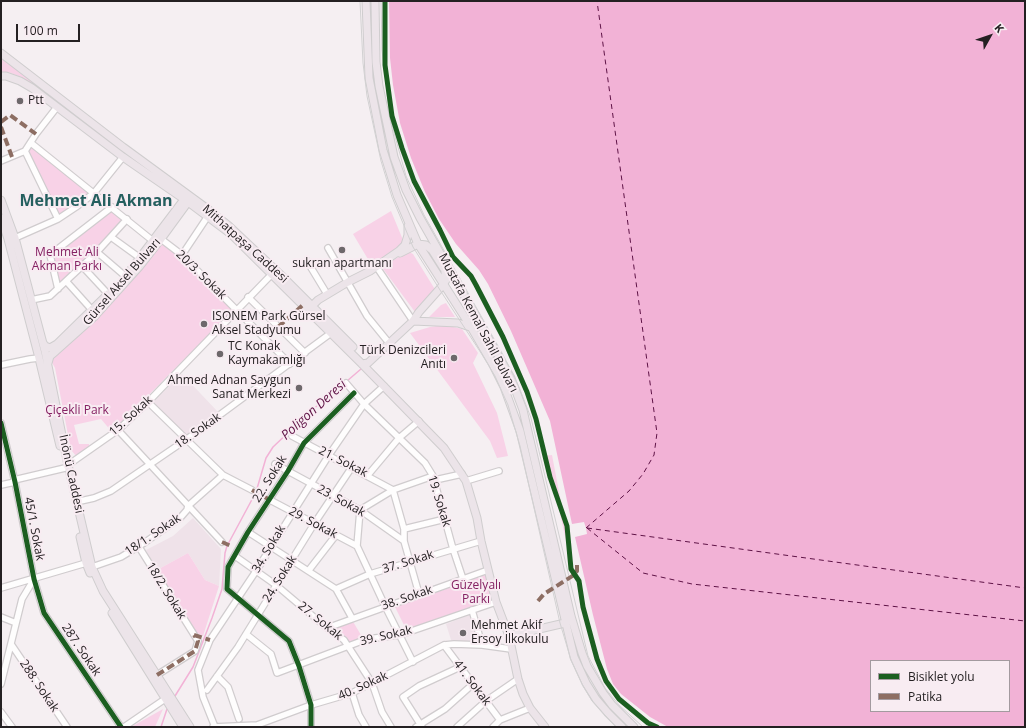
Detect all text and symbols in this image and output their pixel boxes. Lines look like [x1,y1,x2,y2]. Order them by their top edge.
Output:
scale bar [18,16,82,42]
north arrow [970,16,1010,56]
text: K [991,20,1008,36]
text: 100 m [23,22,58,39]
place label: Ptt [28,94,44,108]
marker: Ptt [15,96,25,106]
district label: Mehmet Ali Akman [19,191,173,211]
street label: Mithatpaşa Caddesi [199,202,291,286]
street label: Gürsel Aksel Bulvarı [80,235,164,329]
marker: sukran apartmanı [337,245,347,255]
park label: Mehmet Ali Akman Parkı [32,246,102,274]
street label: 20/3. Sokak [173,247,229,303]
street label: Mustafa Kemal Sahil Bulvarı [435,251,521,395]
place label: sukran apartmanı [292,257,392,271]
place label: ISONEM Park Gürsel Aksel Stadyumu [212,310,326,338]
marker: ISONEM Park Gürsel Aksel Stadyumu [199,319,209,329]
place label: TC Konak Kaymakamlığı [228,340,305,368]
place label: Türk Denizcileri Anıtı [360,344,446,372]
marker: TC Konak Kaymakamlığı [215,349,225,359]
marker: Türk Denizcileri Anıtı [449,353,459,363]
place label: Ahmed Adnan Saygun Sanat Merkezi [168,374,291,402]
water label: Poligon Deresi [278,377,350,443]
marker: Ahmed Adnan Saygun Sanat Merkezi [294,383,304,393]
street label: 15. Sokak [106,393,156,439]
park label: Çiçekli Park [45,404,109,418]
street label: 18. Sokak [172,410,224,452]
street label: İnönü Caddesi [56,433,86,515]
street label: 21. Sokak [316,444,370,480]
street label: 22. Sokak [250,453,290,505]
street label: 19. Sokak [424,474,454,528]
street label: 23. Sokak [314,482,368,520]
street label: 45/1. Sokak [21,496,47,562]
street label: 29. Sokak [286,504,340,542]
street label: 18/1. Sokak [122,511,184,559]
street label: 34. Sokak [249,523,289,575]
street label: 37. Sokak [381,547,435,577]
street label: 24. Sokak [260,553,300,605]
street label: 18/2. Sokak [143,560,189,622]
park label: Güzelyalı Parkı [451,579,501,607]
street label: 38. Sokak [380,583,434,613]
street label: 27. Sokak [295,599,345,643]
place label: Mehmet Akif Ersoy İlkokulu [471,619,549,647]
street label: 287. Sokak [58,621,104,679]
street label: 39. Sokak [359,623,413,649]
marker: Mehmet Akif Ersoy İlkokulu [458,628,468,638]
street label: 288. Sokak [16,657,62,715]
street label: 41. Sokak [450,657,494,709]
legend [870,660,1010,712]
text: Bisiklet yolu [908,668,975,685]
street label: 40. Sokak [336,669,390,703]
text: Patika [908,688,942,705]

